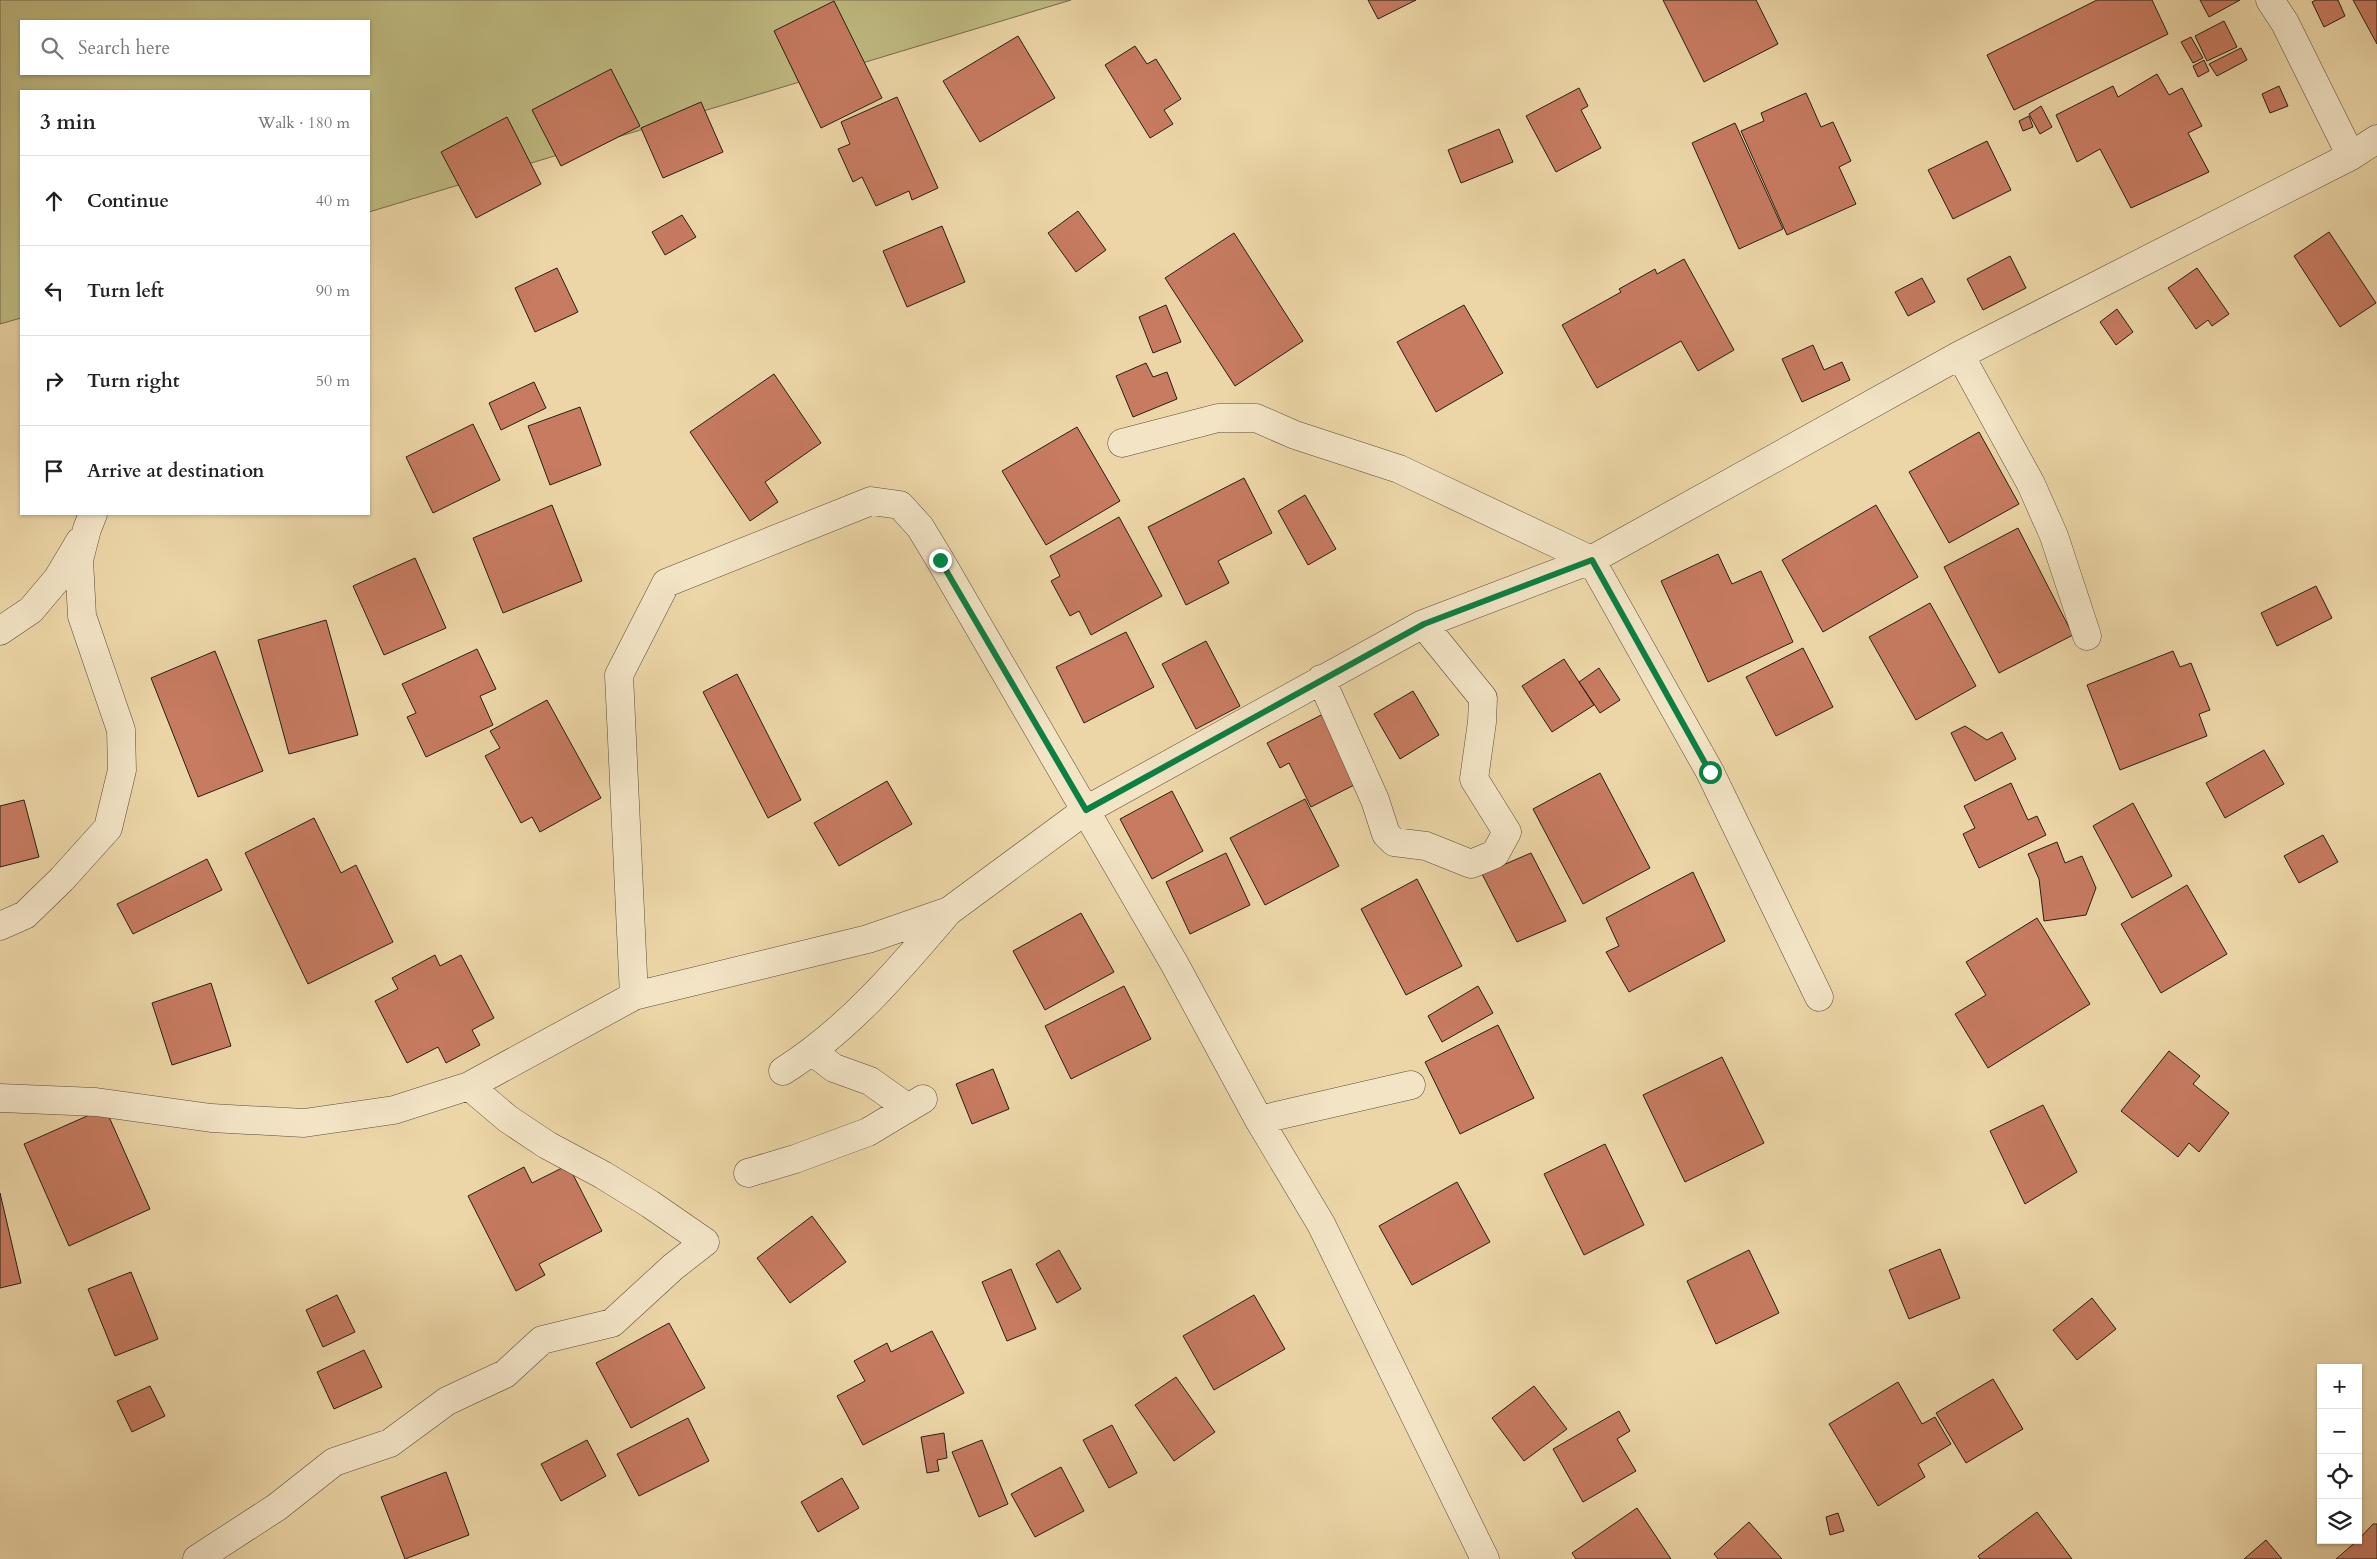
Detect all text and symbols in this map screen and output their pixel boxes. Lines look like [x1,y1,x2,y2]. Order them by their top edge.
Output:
search box [20,20,370,75]
icon: search [38,34,66,62]
text: Search here [78,35,170,61]
text: 3 min [40,108,96,137]
text: Walk · 180 m [258,112,350,134]
icon: ahead [40,187,68,215]
text: Continue [87,188,169,214]
text: 40 m [316,190,350,212]
icon: left [40,277,68,305]
text: Turn left [87,278,164,304]
text: 90 m [316,280,350,302]
icon: right [40,367,68,395]
text: Turn right [87,368,179,394]
text: 50 m [316,370,350,392]
icon: arrive [40,457,68,485]
text: Arrive at destination [87,458,264,484]
route end [929,549,952,572]
route start [1699,761,1722,784]
map controls [2317,1364,2362,1544]
button: + [2317,1364,2362,1409]
button: − [2317,1409,2362,1454]
button: locate [2317,1454,2362,1499]
button: layers [2317,1499,2362,1544]

